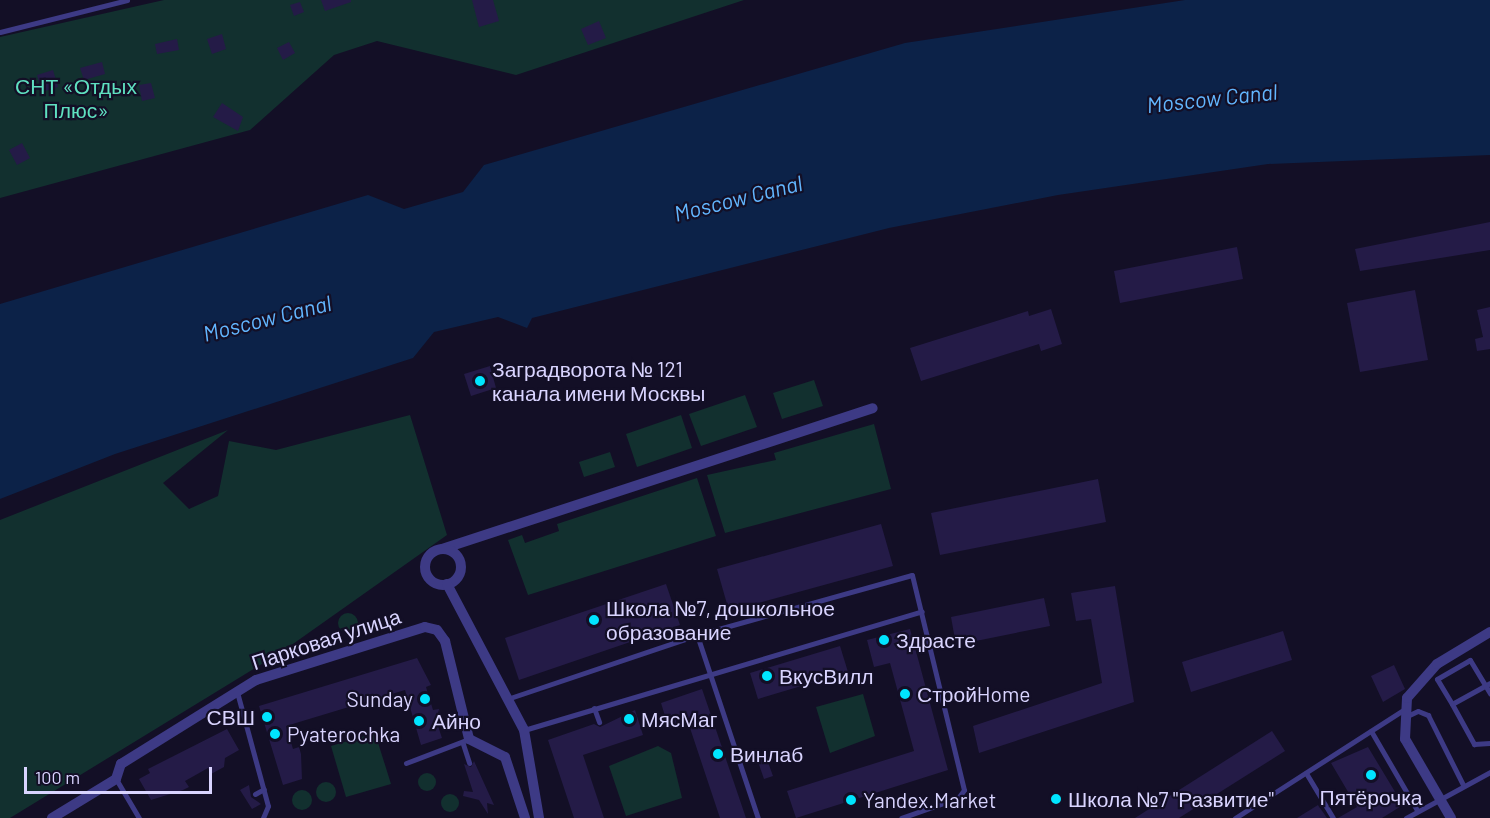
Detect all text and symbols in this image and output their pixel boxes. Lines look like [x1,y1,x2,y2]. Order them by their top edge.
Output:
park label: СНТ «Отдых Плюс» [15,73,137,123]
water label: Moscow Canal [1145,78,1279,118]
water label: Moscow Canal [671,169,805,227]
water label: Moscow Canal [200,289,334,347]
place label: Заградворота № 121 канала имени Москвы [492,356,705,406]
marker: Заградворота № 121 канала имени Москвы [473,374,487,388]
place label: Школа №7, дошкольное образование [606,595,836,645]
street label: Парковая улица [248,603,404,675]
marker: Школа №7, дошкольное образование [587,613,601,627]
place label: Здрасте [896,627,976,653]
marker: Здрасте [877,633,891,647]
place label: ВкусВилл [779,663,873,689]
marker: ВкусВилл [760,669,774,683]
place label: СтройHome [917,681,1030,707]
place label: Sunday [347,686,413,712]
marker: СтройHome [898,687,912,701]
marker: Sunday [418,692,432,706]
place label: СВШ [207,704,255,730]
place label: МясМаг [641,706,717,732]
place label: Айно [432,708,481,734]
marker: СВШ [260,710,274,724]
marker: Айно [410,712,428,730]
marker: МясМаг [622,712,636,726]
place label: Pyaterochka [287,721,400,747]
marker: Pyaterochka [268,727,282,741]
place label: Винлаб [730,741,803,767]
marker: Винлаб [711,747,725,761]
scale bar [27,755,214,793]
text: 100 m [35,766,80,788]
marker: Пятёрочка [1364,768,1378,782]
place label: Пятёрочка [1320,784,1422,810]
place label: Школа №7 "Развитие" [1068,786,1274,812]
place label: Yandex.Market [863,787,996,813]
marker: Школа №7 "Развитие" [1049,792,1063,806]
marker: Yandex.Market [844,793,858,807]

